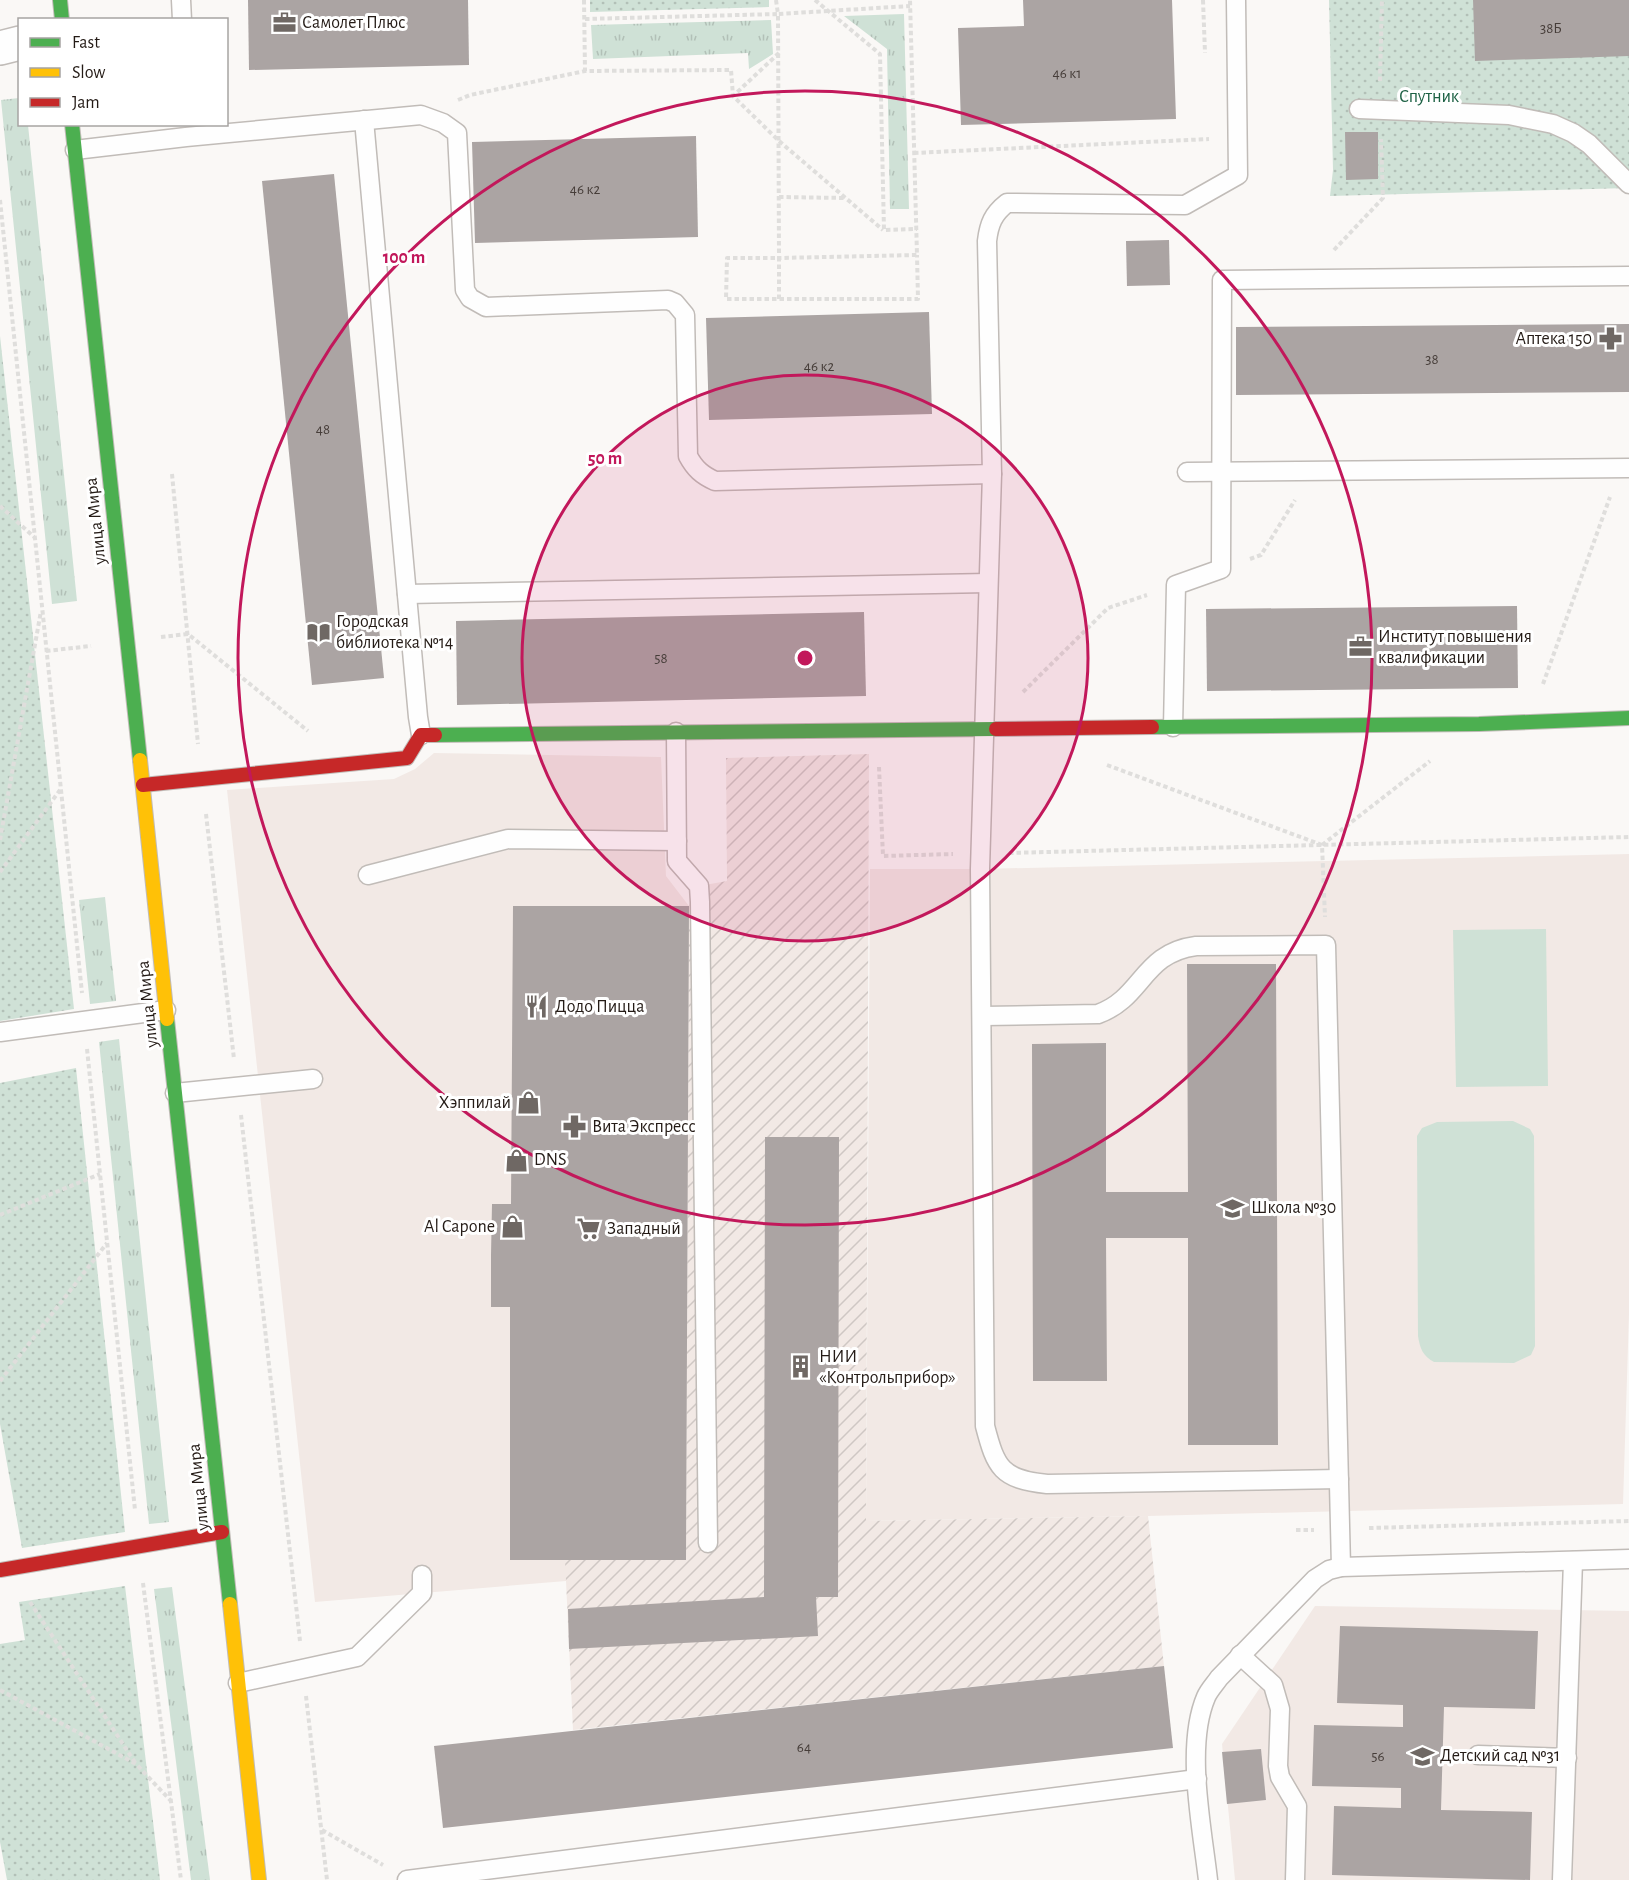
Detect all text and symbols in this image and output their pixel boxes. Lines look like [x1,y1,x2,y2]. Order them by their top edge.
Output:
office icon: Самолет Плюс [271,10,297,36]
place label: Самолет Плюс [302,14,405,32]
legend [18,18,228,126]
house number: 38Б [1540,21,1562,36]
text: Fast [72,34,100,52]
text: Slow [72,64,105,82]
house number: 46 к1 [1053,66,1081,81]
park label: Спутник [1399,88,1460,106]
text: Jam [72,94,100,112]
house number: 46 к2 [570,182,600,197]
text: 100 m [383,249,425,267]
pharmacy icon: Аптека 150 [1597,326,1623,352]
place label: Аптека 150 [1516,330,1592,348]
house number: 38 [1425,352,1439,367]
house number: 46 к2 [804,359,834,374]
house number: 48 [316,422,330,437]
text: 50 m [588,450,622,468]
street label: улица Мира [82,477,110,566]
place label: Городская библиотека №14 [336,613,454,652]
library icon: Городская библиотека №14 [305,619,331,645]
place label: Институт повышения квалификации [1378,628,1532,667]
office icon: Институт повышения квалификации [1347,634,1373,660]
centre of rings [795,648,815,668]
house number: 58 [654,651,668,666]
street label: улица Мира [134,960,162,1049]
restaurant icon: Додо Пицца [524,994,550,1020]
place label: Додо Пицца [555,998,645,1016]
shop icon: Хэппилай [516,1090,542,1116]
place label: Хэппилай [439,1094,511,1112]
pharmacy icon: Вита Экспресс [561,1114,587,1140]
place label: Вита Экспресс [592,1118,696,1136]
shop icon: DNS [503,1147,529,1173]
place label: DNS [534,1151,566,1169]
school or university icon: Школа №30 [1220,1195,1246,1221]
place label: Школа №30 [1251,1199,1336,1217]
shop icon: Al Capone [500,1214,526,1240]
supermarket icon: Западный [576,1216,602,1242]
place label: Al Capone [424,1218,495,1236]
place label: Западный [607,1220,681,1238]
place label: НИИ «Контрольприбор» [819,1348,956,1387]
building icon: НИИ «Контрольприбор» [788,1354,814,1380]
street label: улица Мира [185,1443,213,1532]
house number: 64 [797,1740,811,1755]
school or university icon: Детский сад №31 [1409,1743,1435,1769]
place label: Детский сад №31 [1440,1747,1560,1765]
house number: 56 [1371,1749,1385,1764]

